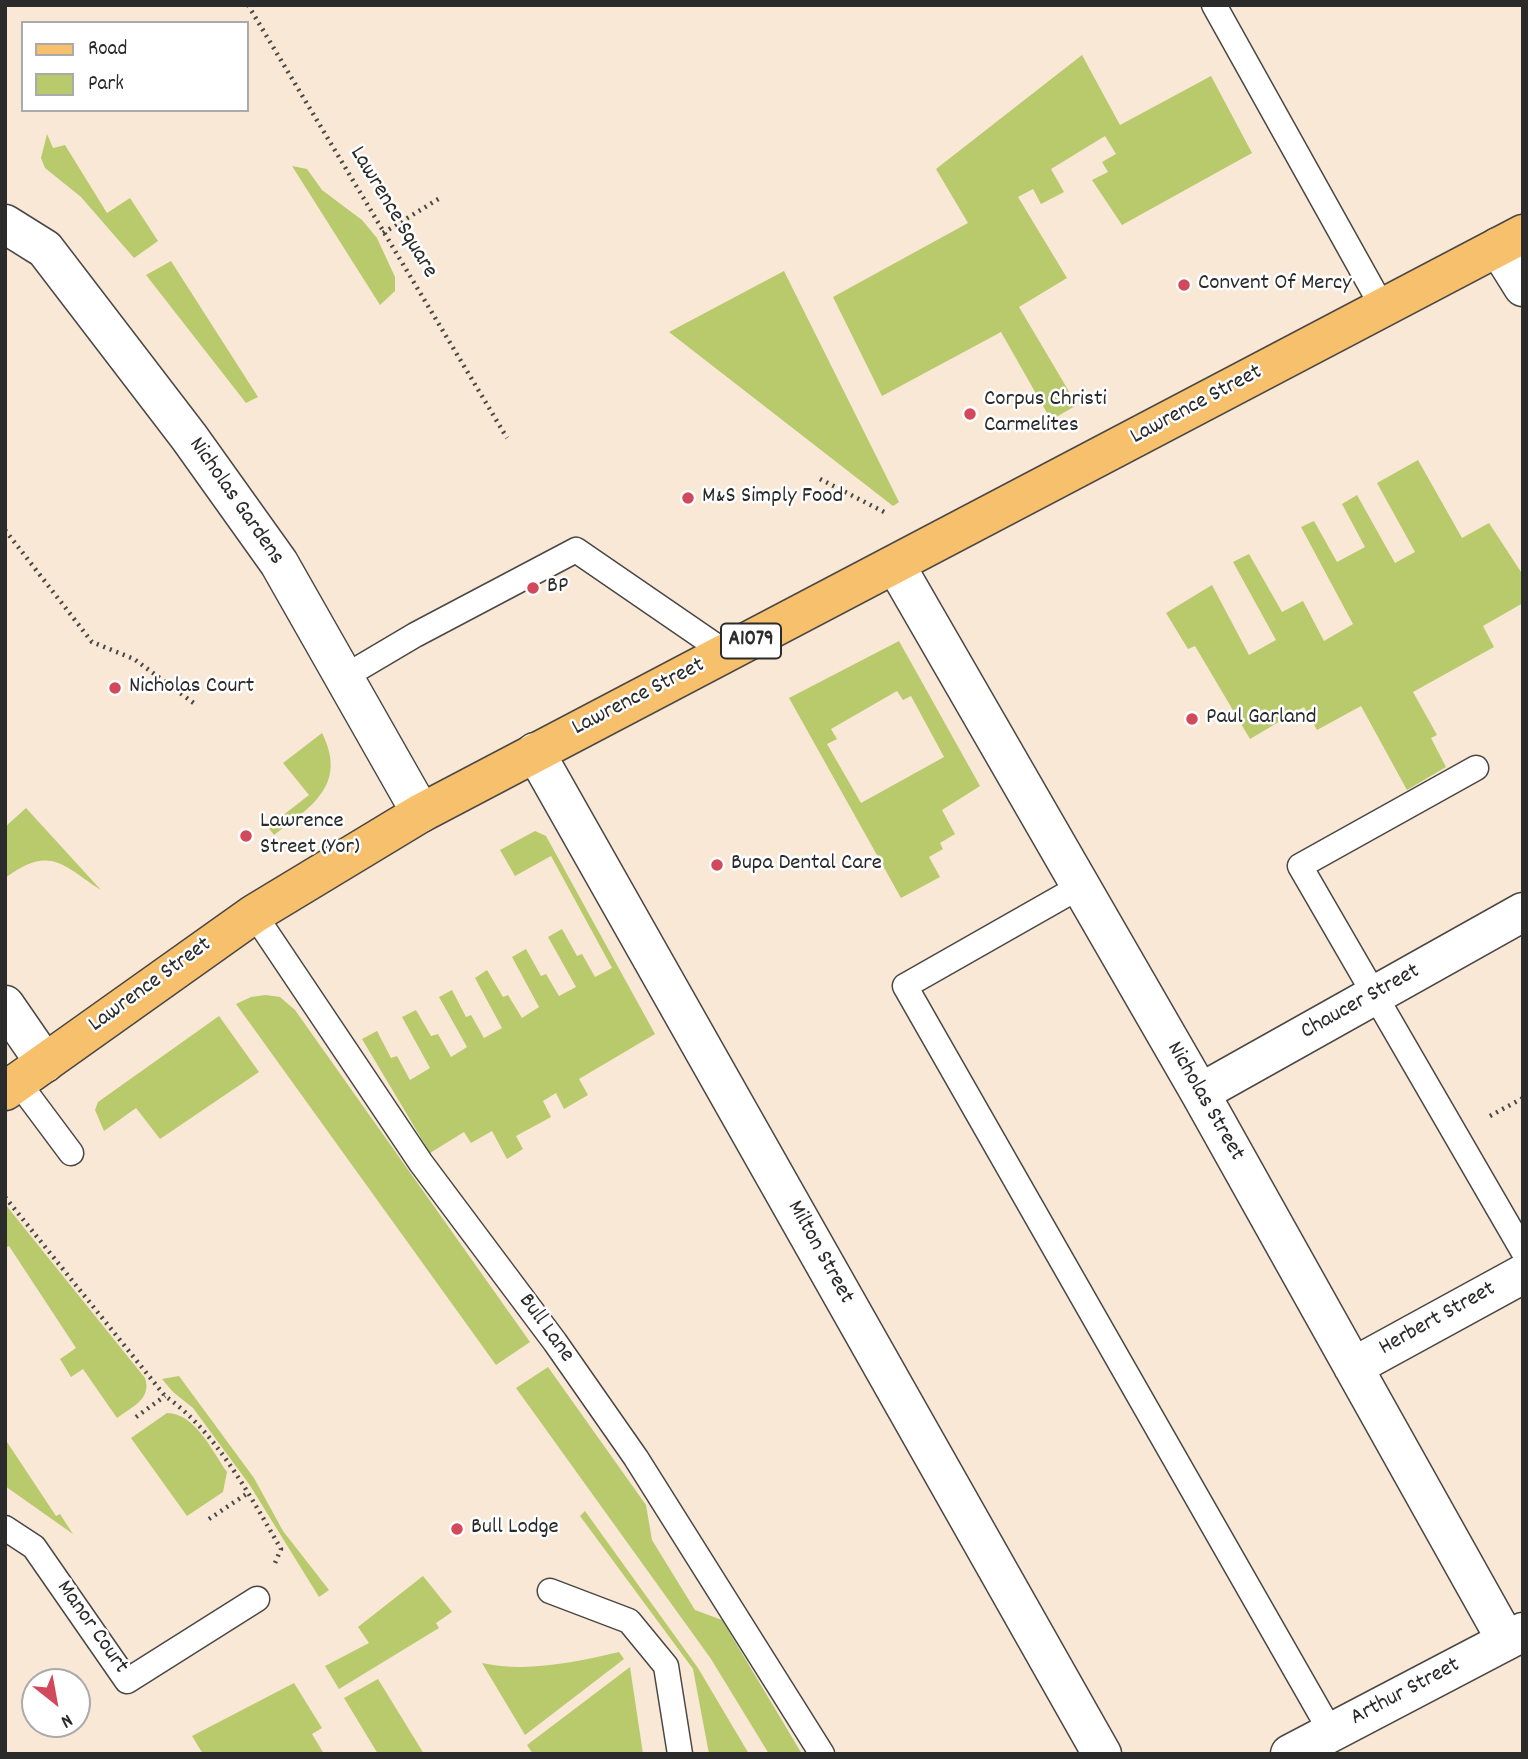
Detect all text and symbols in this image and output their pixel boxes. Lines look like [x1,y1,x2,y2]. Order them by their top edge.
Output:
legend [21,21,248,112]
text: Road [88,35,127,65]
text: Park [88,70,124,100]
street label: Lawrence Square [342,142,442,284]
place label: Convent Of Mercy [1198,271,1352,299]
marker: Convent Of Mercy [1176,277,1192,293]
street label: Lawrence Street [1127,360,1267,452]
place label: Corpus Christi Carmelites [984,387,1107,441]
marker: Corpus Christi Carmelites [962,406,978,422]
street label: Nicholas Gardens [181,433,289,571]
place label: M&S Simply Food [702,484,843,512]
marker: M&S Simply Food [680,490,696,506]
place label: BP [547,574,568,602]
marker: BP [525,580,541,596]
road number: A1079 [721,624,781,658]
street label: Lawrence Street [568,653,710,743]
place label: Nicholas Court [129,674,254,702]
marker: Nicholas Court [107,680,123,696]
place label: Paul Garland [1206,705,1316,733]
marker: Paul Garland [1184,711,1200,727]
place label: Lawrence Street (Yor) [260,809,360,863]
marker: Lawrence Street (Yor) [238,828,254,844]
place label: Bupa Dental Care [731,851,882,879]
marker: Bupa Dental Care [709,857,725,873]
street label: Lawrence Street [84,932,218,1040]
street label: Chaucer Street [1297,959,1425,1047]
street label: Nicholas Street [1159,1038,1249,1166]
street label: Milton Street [779,1197,859,1309]
street label: Herbert Street [1375,1277,1501,1363]
street label: Bull Lane [511,1289,579,1369]
place label: Bull Lodge [471,1515,559,1543]
marker: Bull Lodge [449,1521,465,1537]
street label: Manor Court [49,1576,133,1680]
street label: Arthur Street [1347,1653,1465,1733]
north arrow [21,1668,91,1738]
text: N [55,1706,77,1734]

